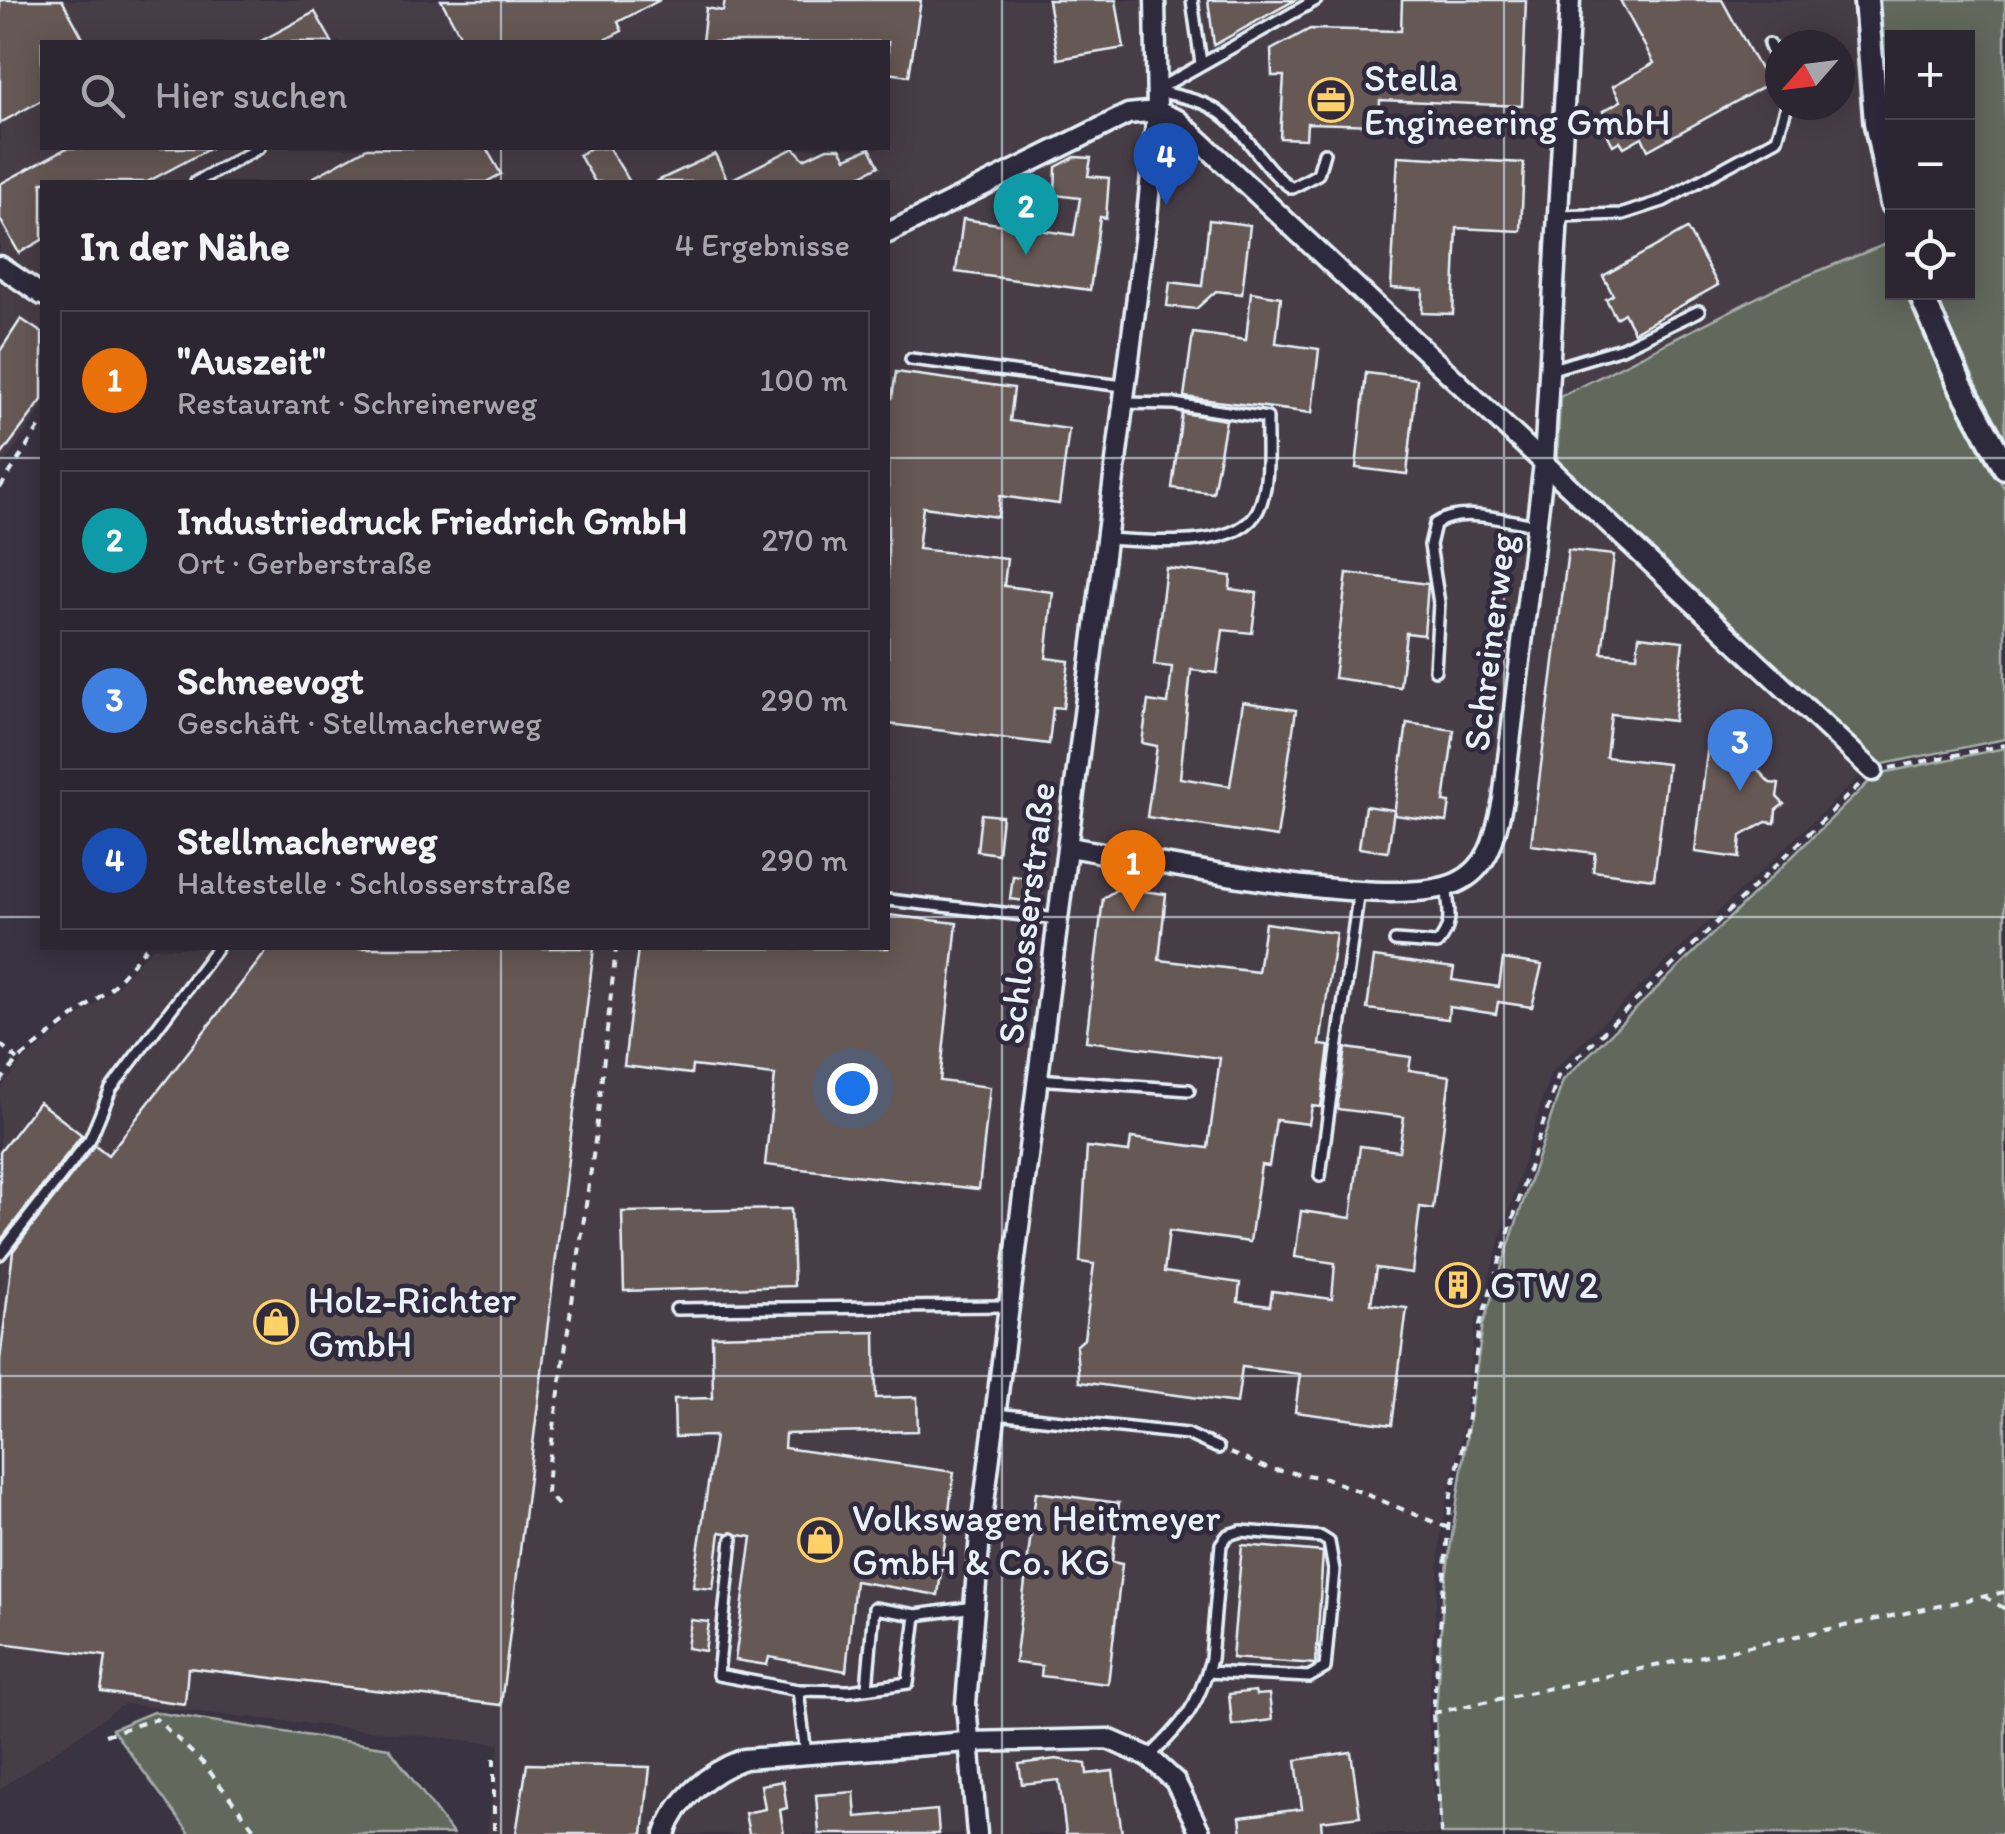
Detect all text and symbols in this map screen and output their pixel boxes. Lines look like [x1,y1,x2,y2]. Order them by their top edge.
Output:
north arrow [1765,30,1855,120]
map controls [1885,30,1975,300]
button: + [1885,30,1975,120]
search box [40,40,890,150]
place label: Stella Engineering GmbH [1364,55,1671,145]
icon: search [75,68,130,123]
text: Hier suchen [155,72,347,118]
office icon: Stella Engineering GmbH [1308,77,1354,123]
button: − [1885,120,1975,210]
pin: 4 [1134,122,1198,205]
pin: 2 [994,172,1058,255]
button: locate [1885,210,1975,300]
text: In der Nähe [80,220,290,271]
text: 4 Ergebnisse [675,226,850,264]
text: "Auszeit" [177,338,326,384]
text: 1 [107,361,122,399]
text: 100 m [760,361,848,399]
text: Restaurant · Schreinerweg [177,384,537,422]
text: Industriedruck Friedrich GmbH [177,498,688,544]
text: 2 [106,521,123,559]
text: 270 m [761,521,848,559]
street label: Schreinerweg [1453,530,1525,754]
text: Ort · Gerberstraße [177,544,432,582]
text: Schneevogt [177,658,364,704]
text: 3 [106,681,123,719]
text: 290 m [761,681,848,719]
text: Geschäft · Stellmacherweg [177,704,542,742]
pin: 3 [1708,708,1772,791]
street label: Schlosserstraße [987,780,1065,1046]
text: Stellmacherweg [177,818,437,864]
pin: 1 [1100,830,1166,912]
text: 4 [105,841,124,879]
text: 290 m [761,841,848,879]
text: Haltestelle · Schlosserstraße [177,864,571,902]
your location [827,1063,878,1114]
building icon: GTW 2 [1435,1262,1481,1308]
place label: GTW 2 [1490,1262,1599,1308]
place label: Holz-Richter GmbH [308,1277,516,1367]
shop icon: Holz-Richter GmbH [253,1299,299,1345]
place label: Volkswagen Heitmeyer GmbH & Co. KG [852,1495,1220,1585]
shop icon: Volkswagen Heitmeyer GmbH & Co. KG [797,1517,843,1563]

